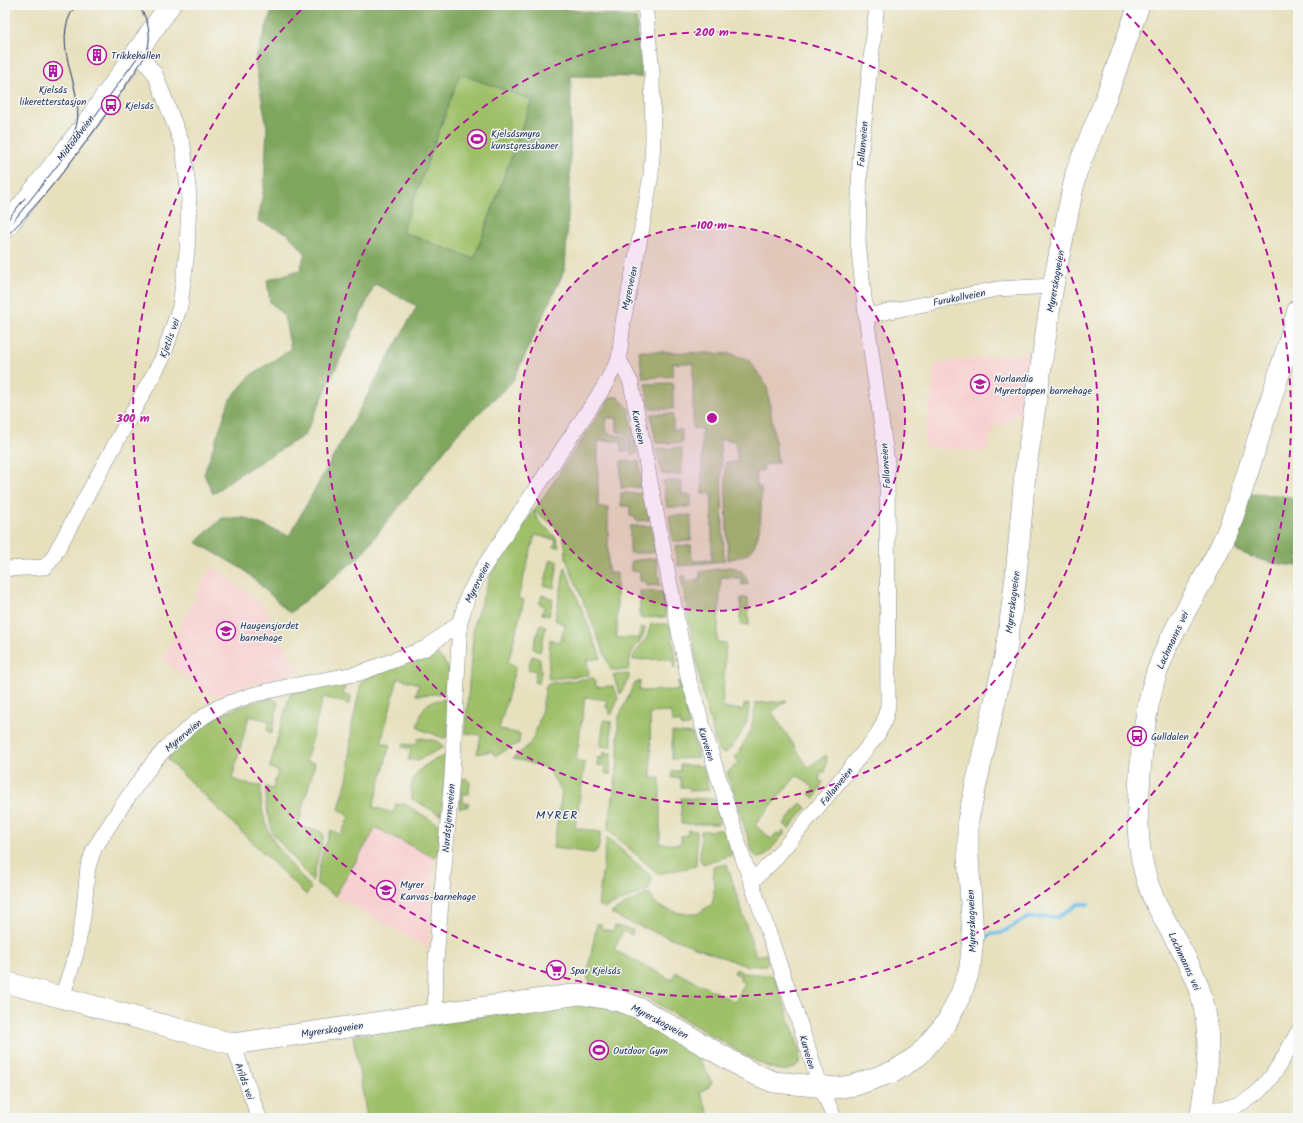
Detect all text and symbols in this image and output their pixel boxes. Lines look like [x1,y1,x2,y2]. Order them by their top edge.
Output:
text: 200 m [695,23,729,42]
building icon: Trikkehallen [86,44,108,66]
place label: Trikkehallen [111,48,161,64]
building icon: Kjelsås likeretterstasjon [42,60,64,82]
place label: Kjelsås likeretterstasjon [20,82,86,110]
bus stop icon: Kjelsås [100,94,122,116]
place label: Kjelsås [125,98,154,114]
street label: Midtoddveien [53,112,99,165]
street label: Fallanveien [853,121,873,168]
place label: Kjelsåsmyra kunstgressbaner [491,126,559,154]
sports icon: Kjelsåsmyra kunstgressbaner [466,128,488,150]
text: 100 m [697,216,727,235]
street label: Myrerskogveien [1043,249,1069,314]
street label: Myrerveien [618,265,642,312]
street label: Furukollveien [932,285,987,311]
street label: Kjetils vei [155,316,185,360]
place label: Norlandia Myrertoppen barnehage [994,371,1092,399]
school or university icon: Norlandia Myrertoppen barnehage [969,373,991,395]
text: 300 m [115,409,150,428]
street label: Kurveien [627,409,649,446]
centre of rings [705,411,719,425]
street label: Fallanveien [876,443,896,489]
street label: Myrerveien [461,559,495,606]
street label: Myrerskogveien [1001,570,1025,634]
street label: Lachmanns vei [1152,608,1194,672]
place label: Haugensjordet barnehage [240,618,299,646]
school or university icon: Haugensjordet barnehage [215,620,237,642]
street label: Myrerveien [161,715,206,756]
street label: Kurveien [693,725,719,763]
bus stop icon: Gulldalen [1126,725,1148,747]
place label: Gulldalen [1151,729,1189,745]
street label: Fallanveien [816,764,857,809]
street label: Nordstjerneveien [438,783,460,853]
district label: MYRER [536,806,578,825]
place label: Myrer Kanvas-barnehage [400,877,477,905]
school or university icon: Myrer Kanvas-barnehage [375,879,397,901]
street label: Myrerskogveien [963,889,981,953]
street label: Lachmanns vei [1164,930,1205,994]
supermarket icon: Spar Kjelsås [545,959,567,981]
place label: Spar Kjelsås [570,963,621,979]
street label: Myrerskogveien [628,1000,691,1044]
street label: Myrerskogveien [300,1018,364,1042]
street label: Kurveien [795,1033,820,1071]
sports icon: Outdoor Gym [588,1039,610,1061]
place label: Outdoor Gym [613,1043,668,1059]
street label: Arilds vei [230,1060,258,1103]

